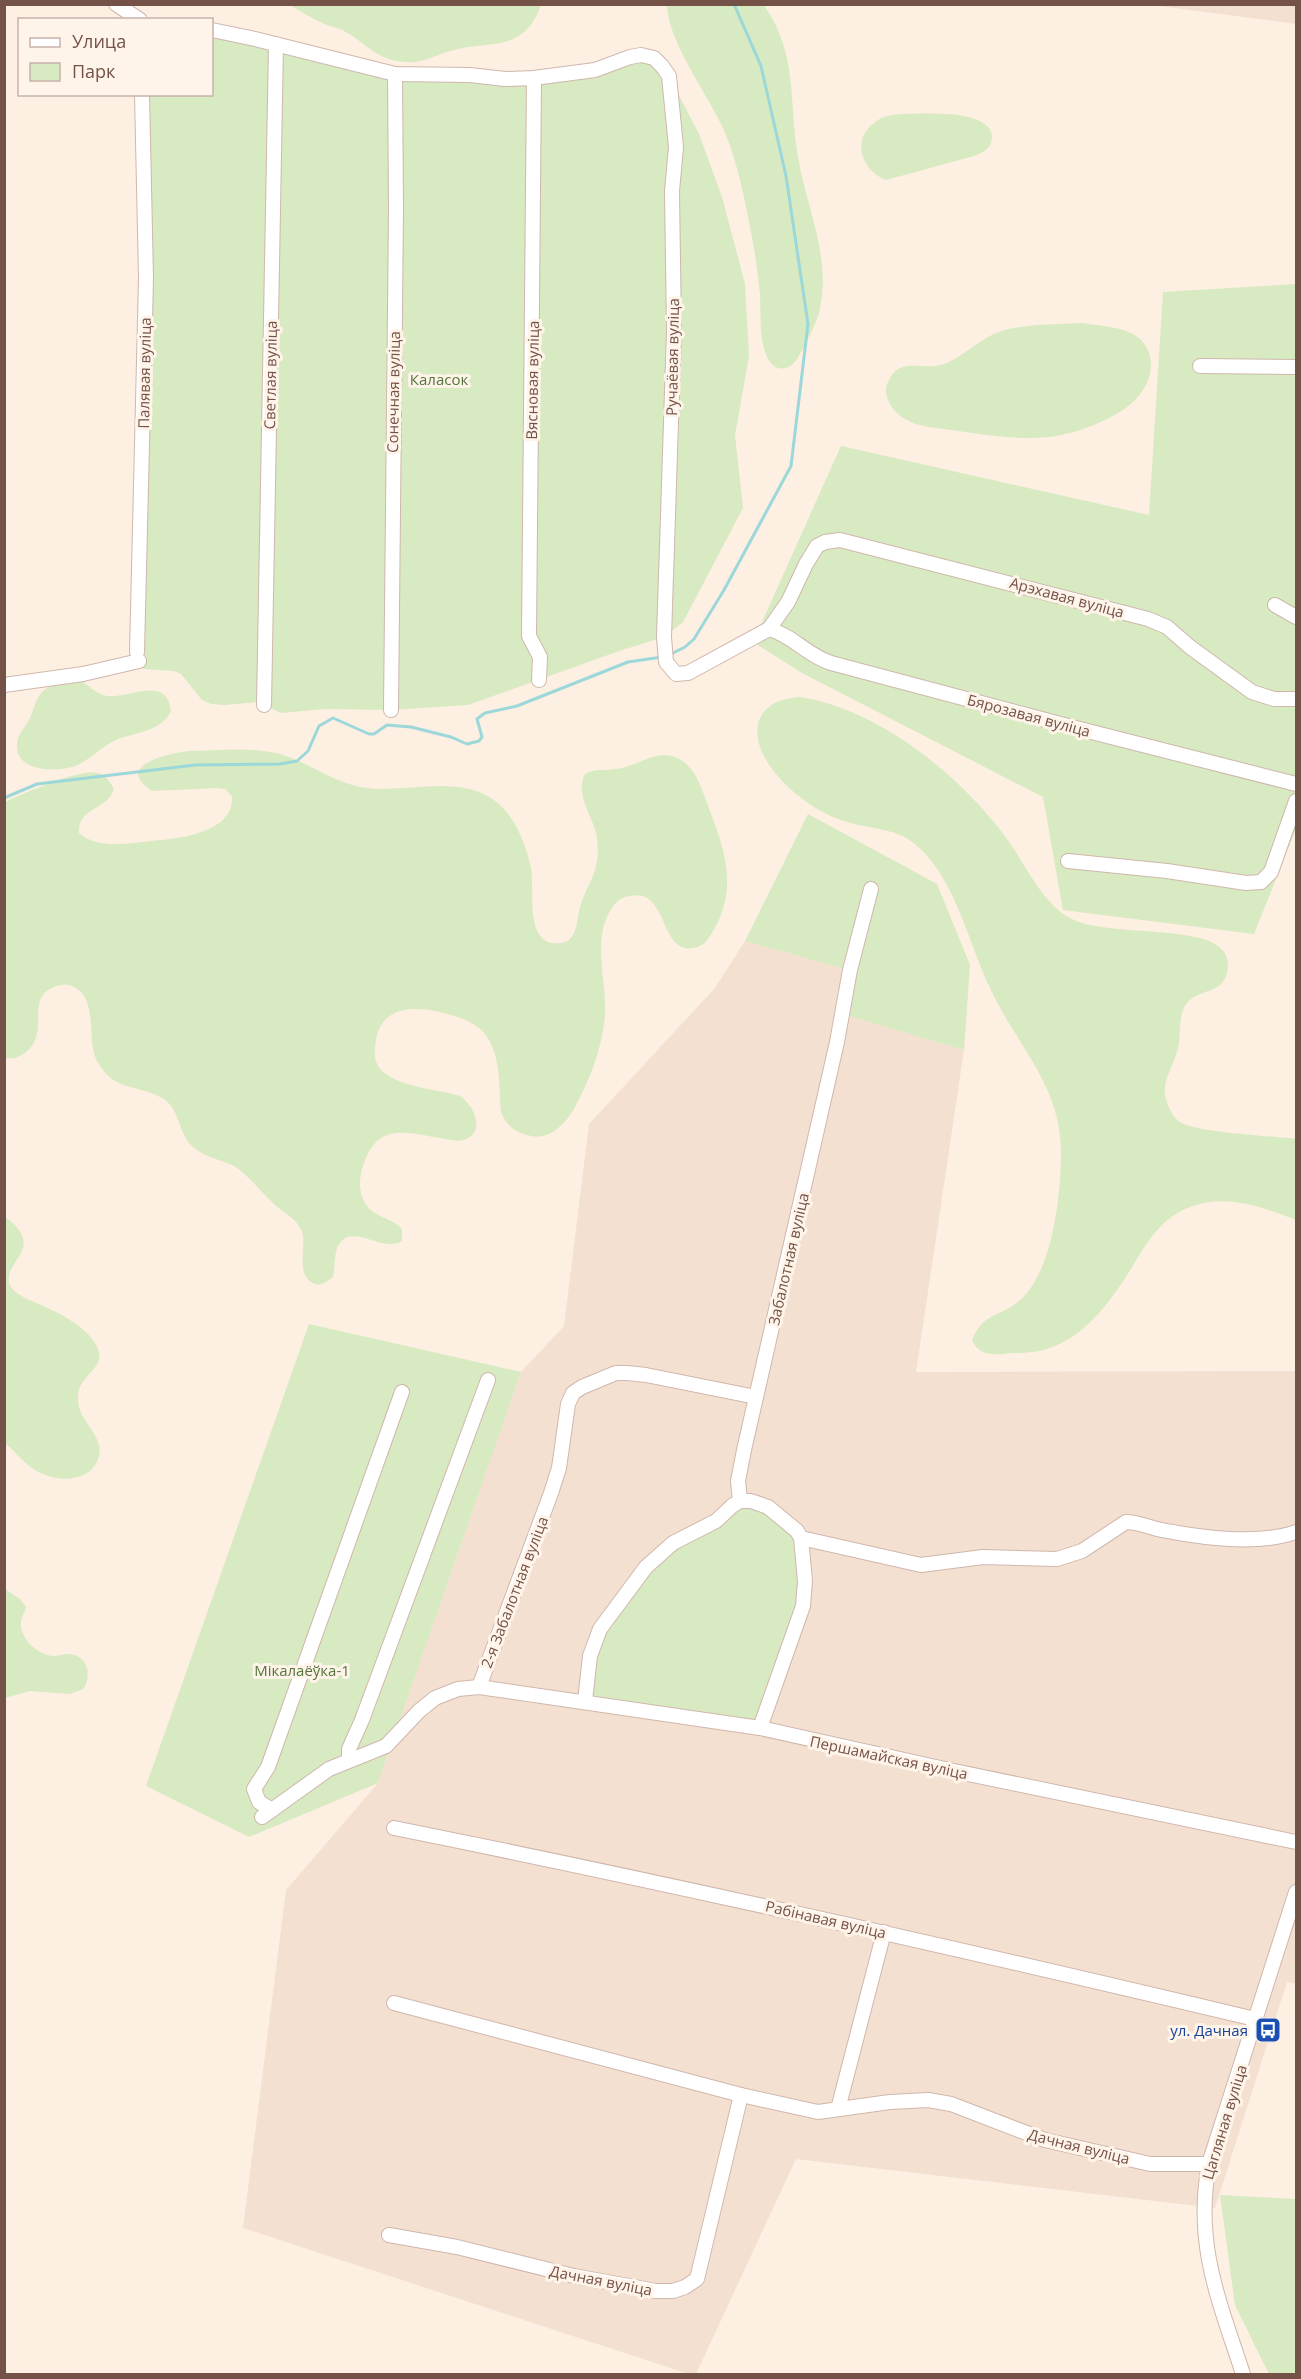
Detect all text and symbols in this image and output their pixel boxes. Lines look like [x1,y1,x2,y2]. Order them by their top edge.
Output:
legend [18,18,213,96]
text: Улица [72,29,126,53]
text: Парк [72,59,116,83]
street label: Ручаёвая вуліца [661,298,683,416]
street label: Палявая вуліца [133,317,155,429]
street label: Светлая вуліца [259,320,281,430]
street label: Вясновая вуліца [521,320,543,440]
street label: Сонечная вуліца [382,331,404,453]
park label: Каласок [410,369,468,389]
street label: Арэхавая вуліца [1008,572,1126,622]
street label: Бярозавая вуліца [965,689,1093,741]
street label: Забалотная вуліца [763,1191,813,1327]
street label: 2-я Забалотная вуліца [476,1513,552,1671]
park label: Мікалаёўка-1 [254,1660,350,1680]
street label: Першамайская вуліца [808,1731,970,1783]
street label: Рабінавая вуліца [764,1895,888,1943]
bus stop icon: ул. Дачная [1253,2015,1283,2045]
place label: ул. Дачная [1170,2020,1248,2040]
street label: Цагляная вуліца [1197,2062,1251,2182]
street label: Дачная вуліца [1026,2124,1132,2168]
street label: Дачная вуліца [548,2260,654,2300]

